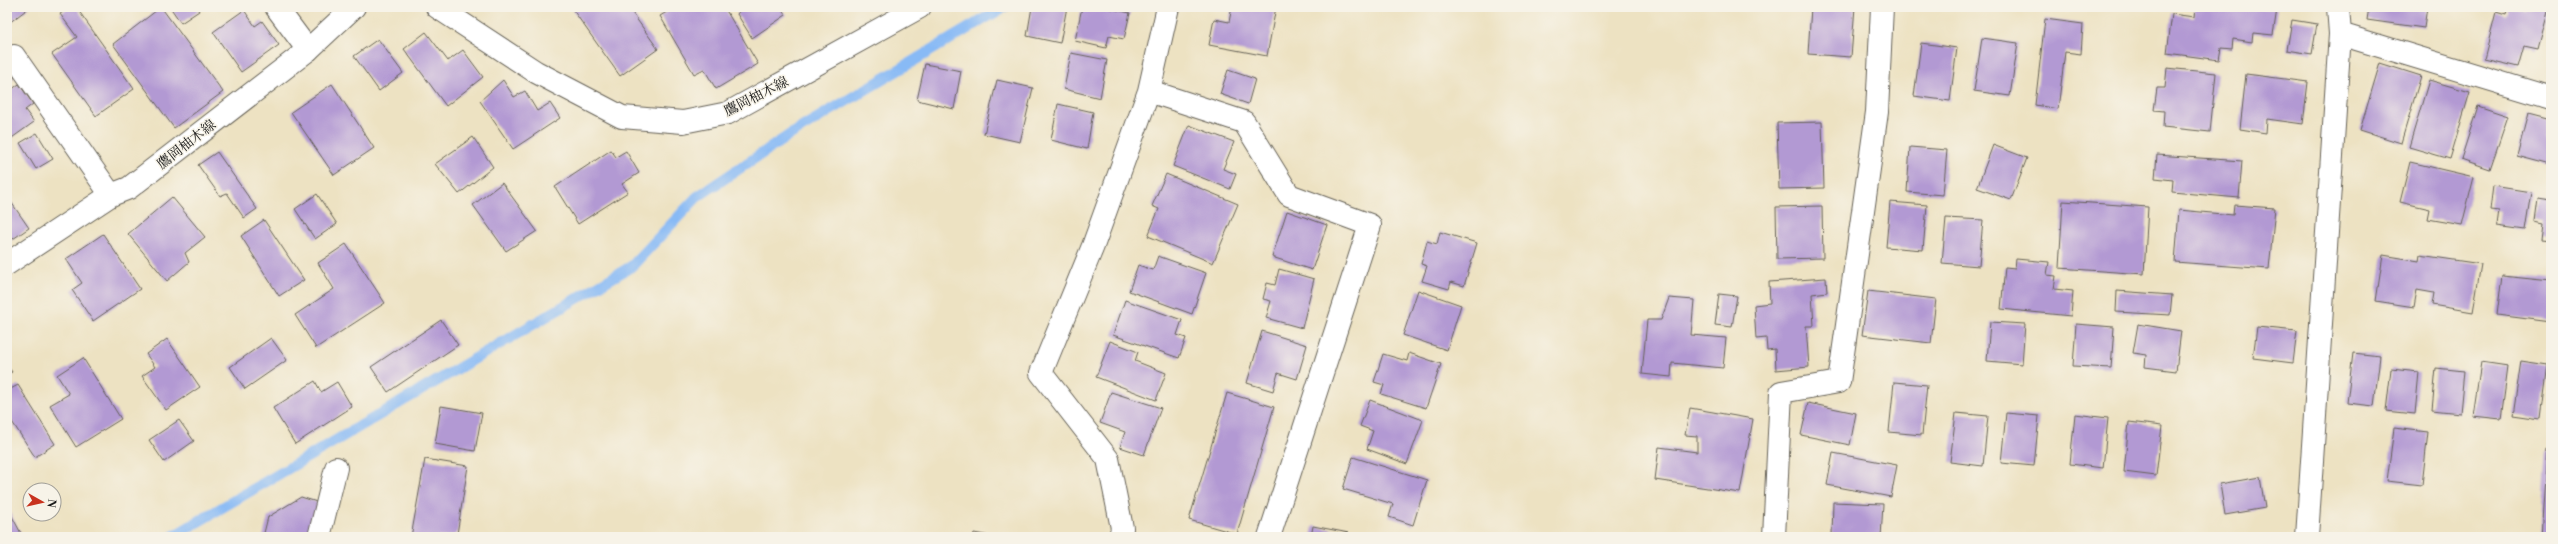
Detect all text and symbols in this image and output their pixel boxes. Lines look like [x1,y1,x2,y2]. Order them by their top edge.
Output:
street label: 鷹岡柚木線 [721,73,792,121]
street label: 鷹岡柚木線 [153,116,220,173]
north arrow [22,482,62,522]
text: N [43,498,58,509]

